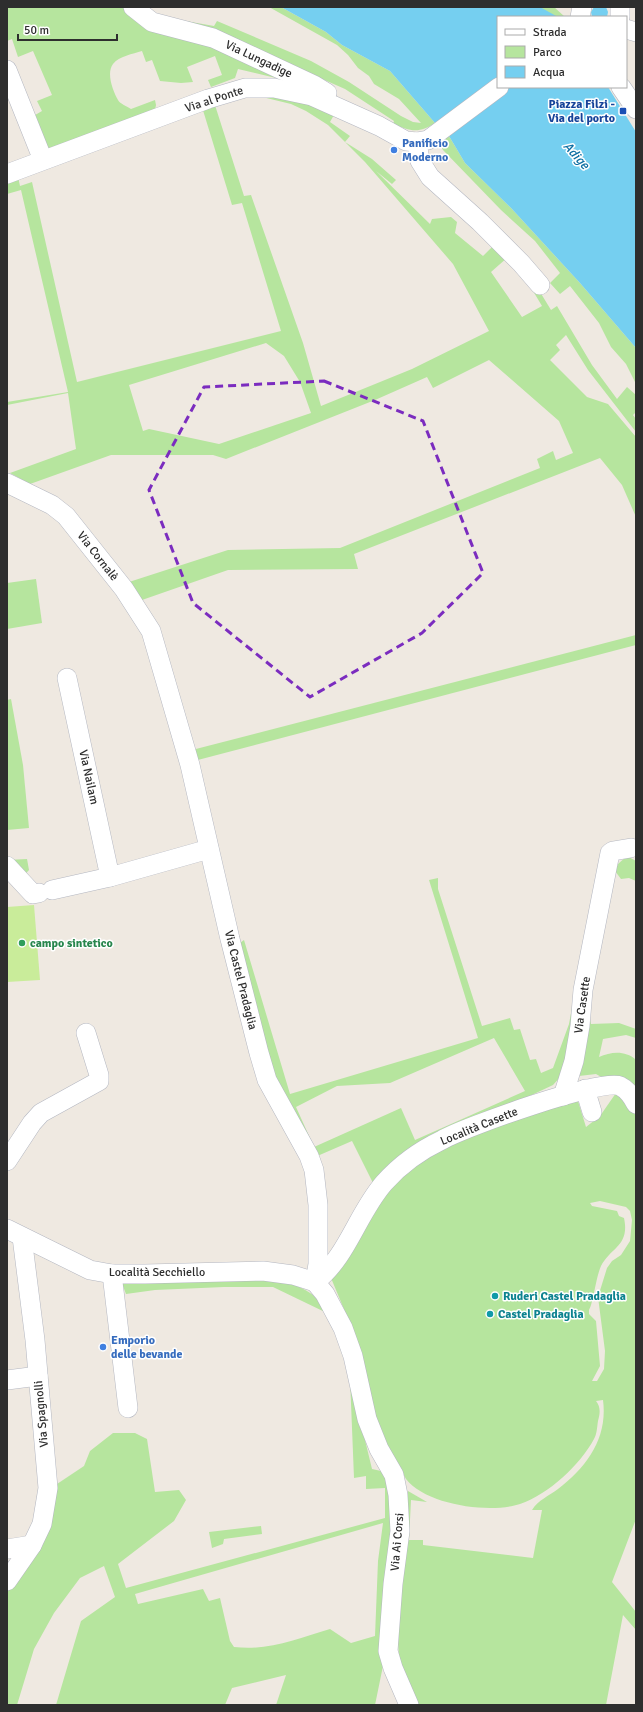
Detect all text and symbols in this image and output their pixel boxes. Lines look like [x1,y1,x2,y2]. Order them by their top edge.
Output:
scale bar [18,16,117,42]
legend [497,16,627,88]
text: 50 m [24,23,49,38]
text: Strada [533,25,567,40]
street label: Via Lungadige [223,37,295,82]
text: Parco [533,45,562,60]
text: Acqua [533,65,565,80]
street label: Via al Ponte [183,83,245,116]
place label: Piazza Filzi - Via del porto [548,97,615,126]
marker: Piazza Filzi - Via del porto [618,106,628,116]
place label: Panificio Moderno [402,136,448,165]
water label: Adige [560,139,594,174]
marker: Panificio Moderno [389,145,399,155]
street label: Via Cornalè [74,529,122,584]
street label: Via Nailam [75,748,102,806]
street label: Via Castel Pradaglia [221,929,260,1031]
place label: campo sintetico [30,936,113,951]
marker: campo sintetico [17,938,27,948]
street label: Via Casette [571,975,594,1035]
street label: Località Casette [438,1104,520,1149]
street label: Località Secchiello [109,1265,205,1280]
place label: Ruderi Castel Pradaglia [503,1289,626,1304]
marker: Ruderi Castel Pradaglia [490,1291,500,1301]
place label: Castel Pradaglia [498,1307,584,1322]
marker: Castel Pradaglia [485,1309,495,1319]
place label: Emporio delle bevande [111,1333,182,1362]
marker: Emporio delle bevande [98,1342,108,1352]
street label: Via Spagnolli [31,1380,52,1448]
street label: Via Ai Corsi [387,1512,408,1572]

